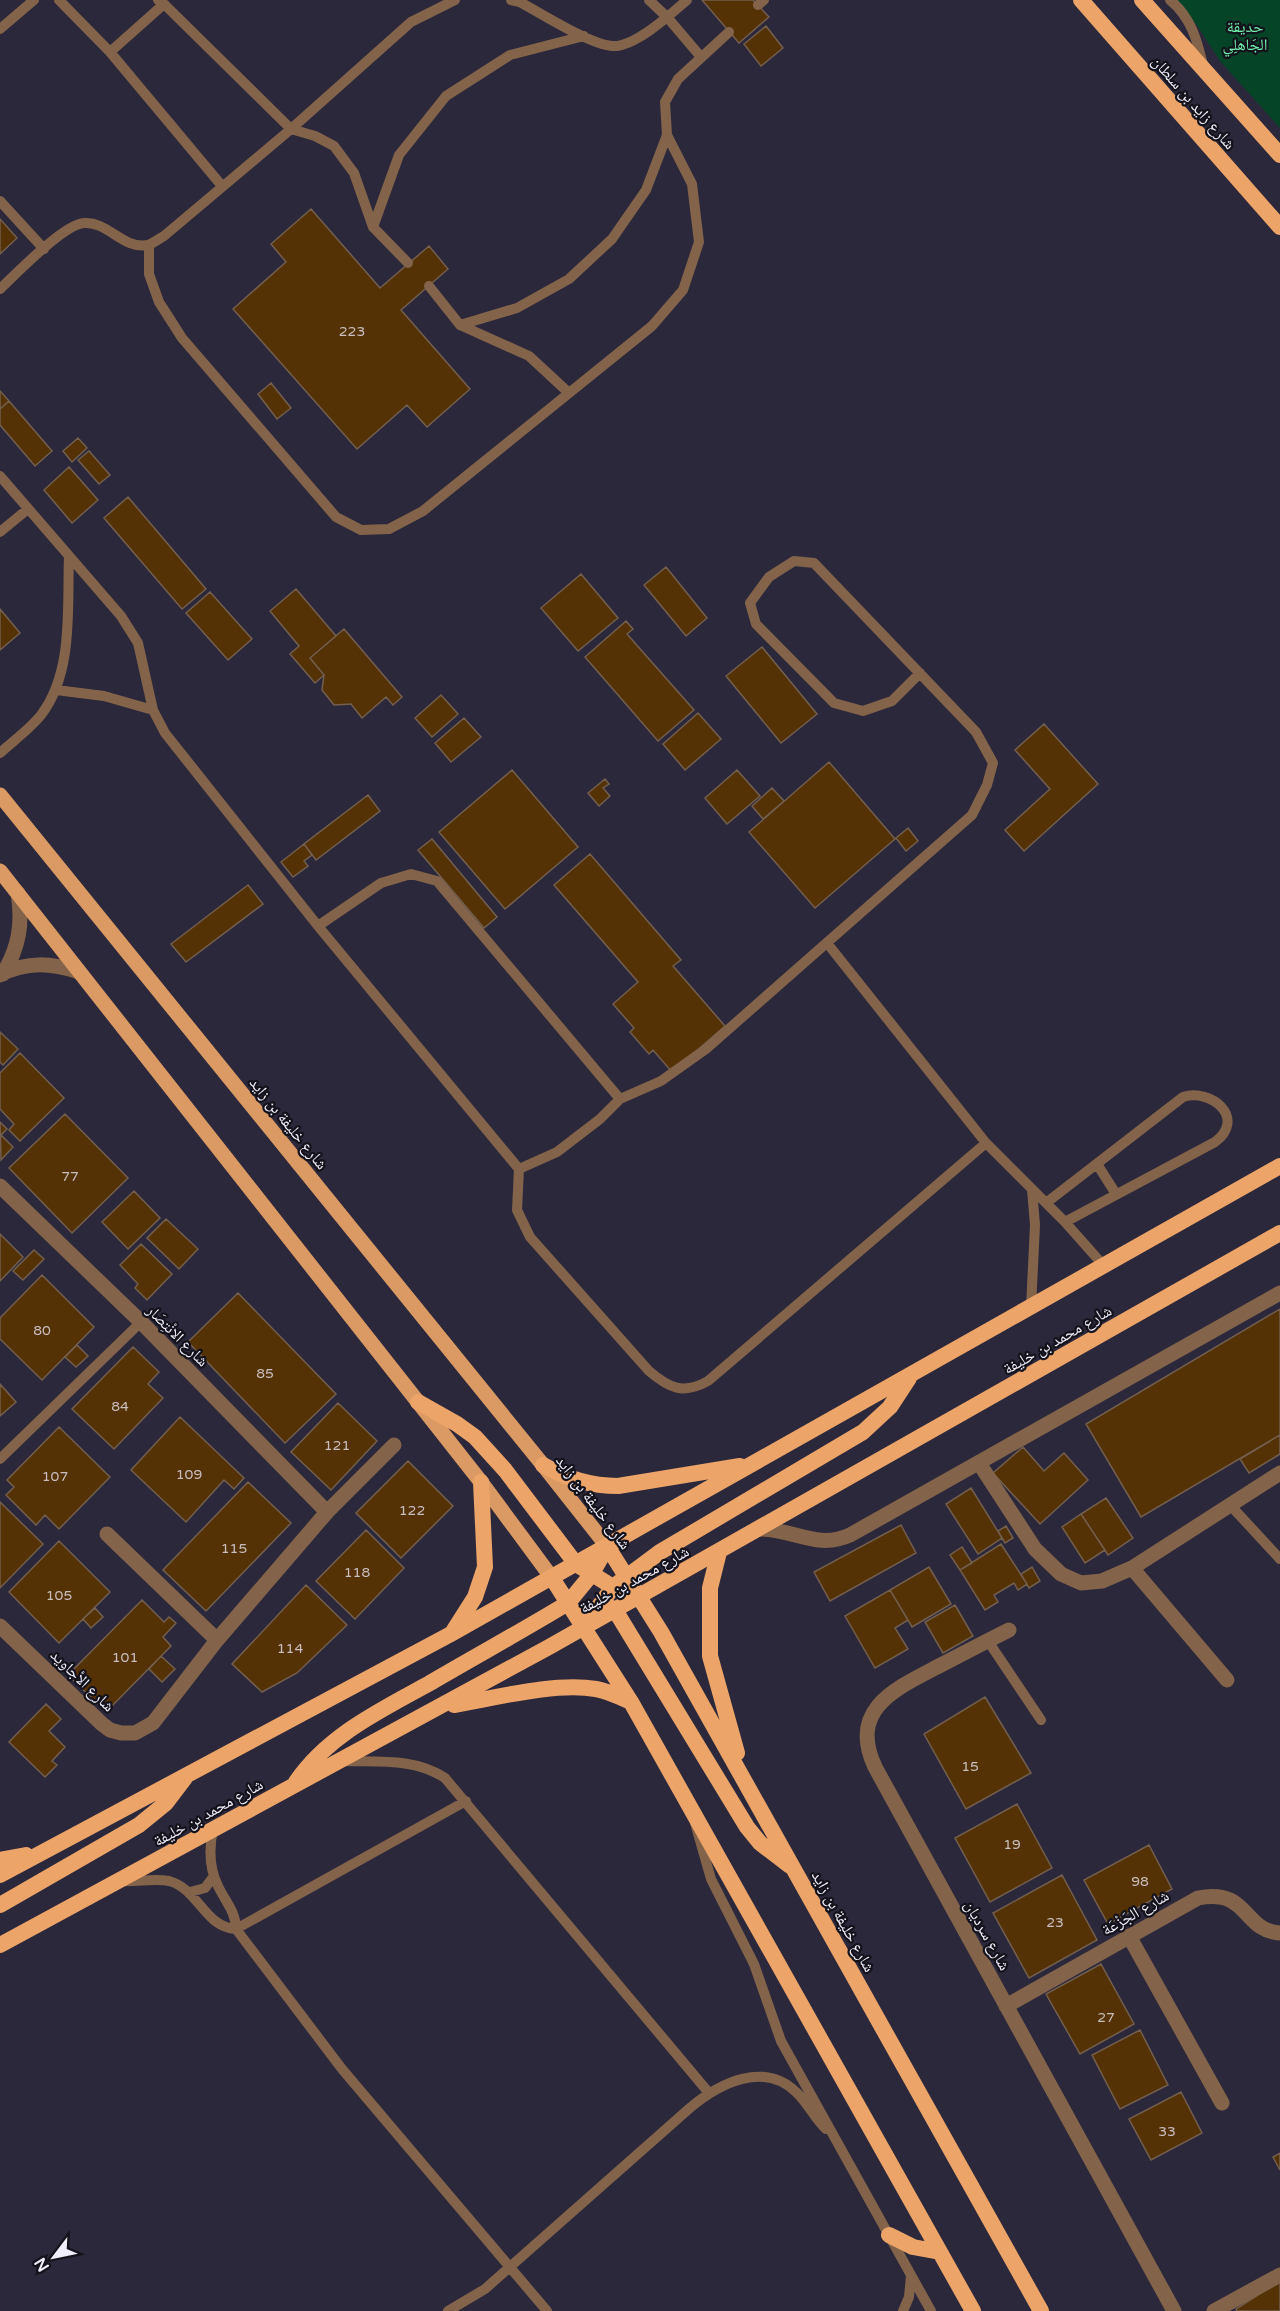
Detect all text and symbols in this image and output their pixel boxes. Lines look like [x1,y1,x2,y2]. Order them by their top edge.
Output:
park label: حديقة الجَاهلِي [1223,17,1267,57]
street label: شارع زايد بن سلطان [1147,52,1239,154]
house number: 223 [339,323,365,340]
street label: شارع خليفة بن زايد [245,1073,332,1174]
house number: 77 [61,1168,79,1185]
street label: شارع الانْتِصَار [141,1300,212,1371]
street label: شارع محمد بن خليفة [1000,1301,1115,1379]
house number: 80 [33,1322,51,1339]
house number: 85 [256,1365,274,1382]
house number: 84 [111,1398,129,1415]
house number: 121 [324,1437,350,1454]
street label: شارع خليفة بن زايد [551,1451,635,1554]
house number: 109 [176,1466,202,1483]
house number: 107 [42,1468,68,1485]
house number: 122 [399,1502,425,1519]
house number: 115 [221,1540,247,1557]
street label: شارع محمد بن خليفة [576,1542,693,1618]
house number: 118 [344,1564,370,1581]
house number: 105 [46,1587,72,1604]
house number: 114 [277,1640,303,1657]
street label: شارع الأجاويد [46,1645,119,1716]
house number: 101 [112,1649,138,1666]
house number: 15 [961,1758,979,1775]
street label: شارع محمد بن خليفة [150,1775,267,1851]
house number: 19 [1003,1836,1021,1853]
street label: شارع خليفة بن زايد [807,1867,879,1976]
house number: 98 [1131,1873,1149,1890]
street label: شارع الجَزْعَة [1098,1886,1173,1940]
street label: شارع سرديان [960,1897,1015,1974]
house number: 23 [1046,1914,1064,1931]
house number: 27 [1097,2009,1115,2026]
house number: 33 [1158,2123,1176,2140]
north arrow [24,2227,84,2287]
text: N [30,2254,54,2275]

